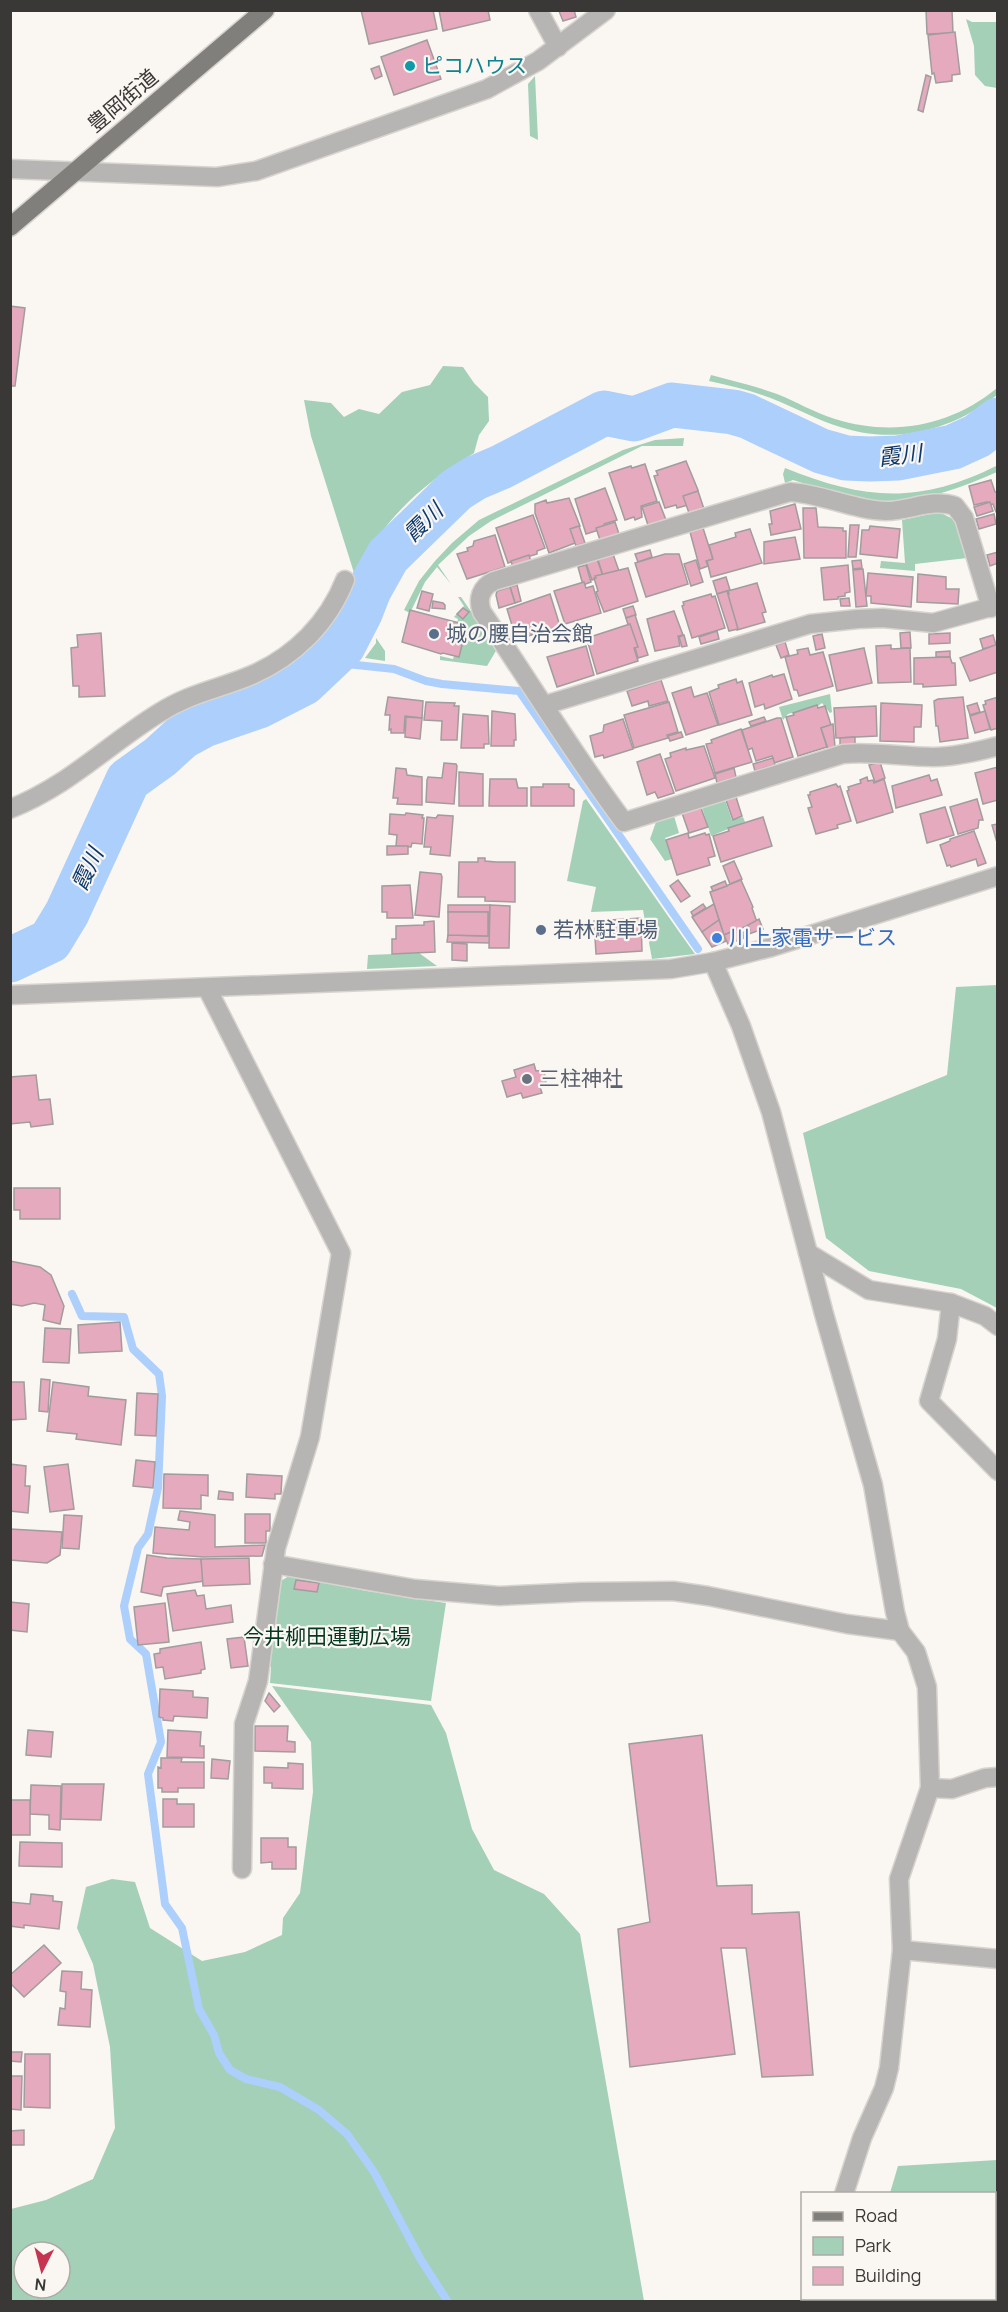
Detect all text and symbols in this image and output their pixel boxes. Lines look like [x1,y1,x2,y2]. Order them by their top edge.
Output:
place label: ピコハウス [422,51,527,79]
marker: ピコハウス [403,59,417,73]
street label: 豊岡街道 [81,63,164,138]
water label: 霞川 [876,437,926,473]
water label: 霞川 [397,495,451,548]
place label: 城の腰自治会館 [446,619,593,647]
marker: 城の腰自治会館 [427,627,441,641]
water label: 霞川 [64,841,111,895]
place label: 若林駐車場 [553,915,658,943]
marker: 若林駐車場 [534,923,548,937]
place label: 川上家電サービス [729,923,897,951]
marker: 川上家電サービス [710,931,724,945]
place label: 三柱神社 [539,1064,623,1092]
marker: 三柱神社 [520,1072,534,1086]
park label: 今井柳田運動広場 [243,1622,411,1650]
legend [801,2192,996,2300]
text: Road [855,2203,898,2227]
text: Park [855,2233,892,2257]
north arrow [12,2240,72,2300]
text: Building [855,2263,921,2287]
text: N [34,2273,47,2296]

